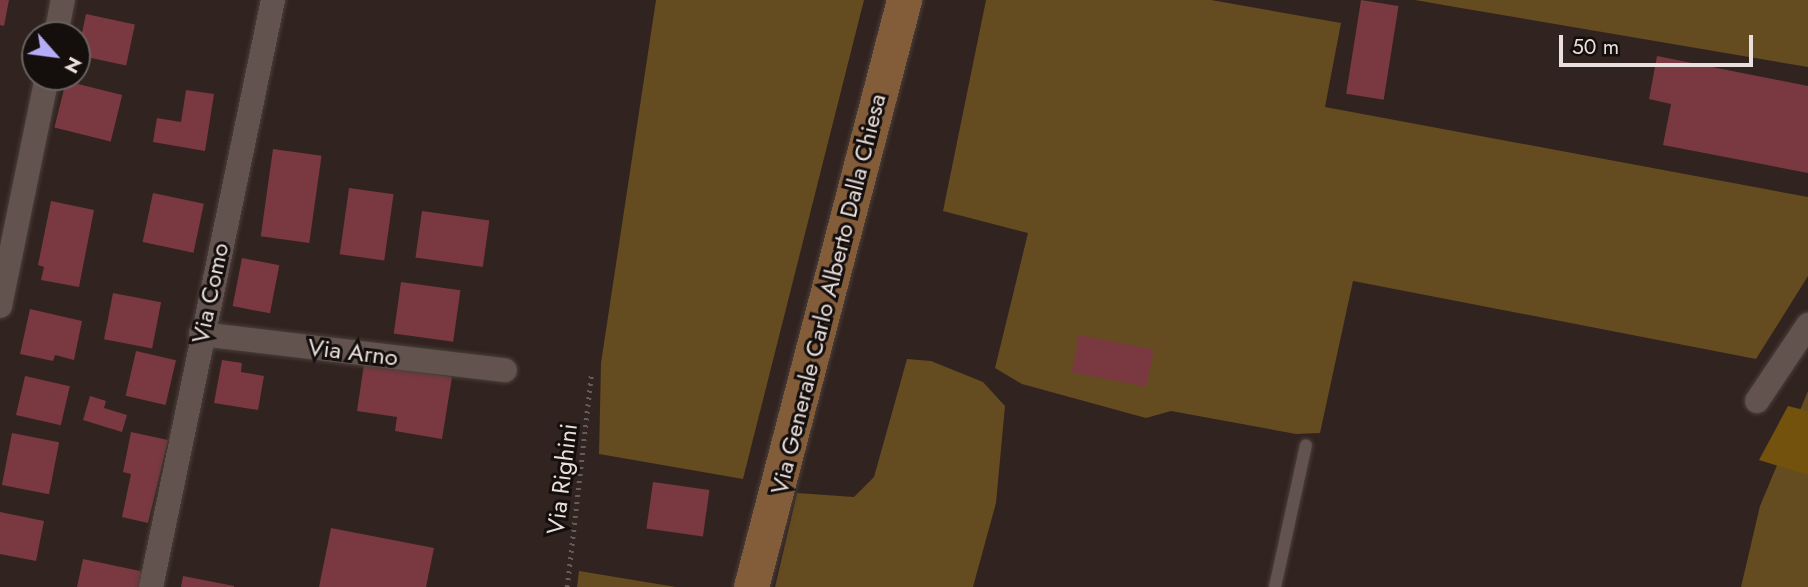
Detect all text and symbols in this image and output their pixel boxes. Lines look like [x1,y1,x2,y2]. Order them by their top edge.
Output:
north arrow [21,21,91,91]
scale bar [1563,21,1757,65]
text: 50 m [1572,32,1619,62]
text: N [58,52,89,78]
street label: Via Generale Carlo Alberto Dalla Chiesa [764,91,892,497]
street label: Via Como [185,240,235,346]
street label: Via Arno [306,332,400,372]
street label: Via Righini [541,422,583,536]

